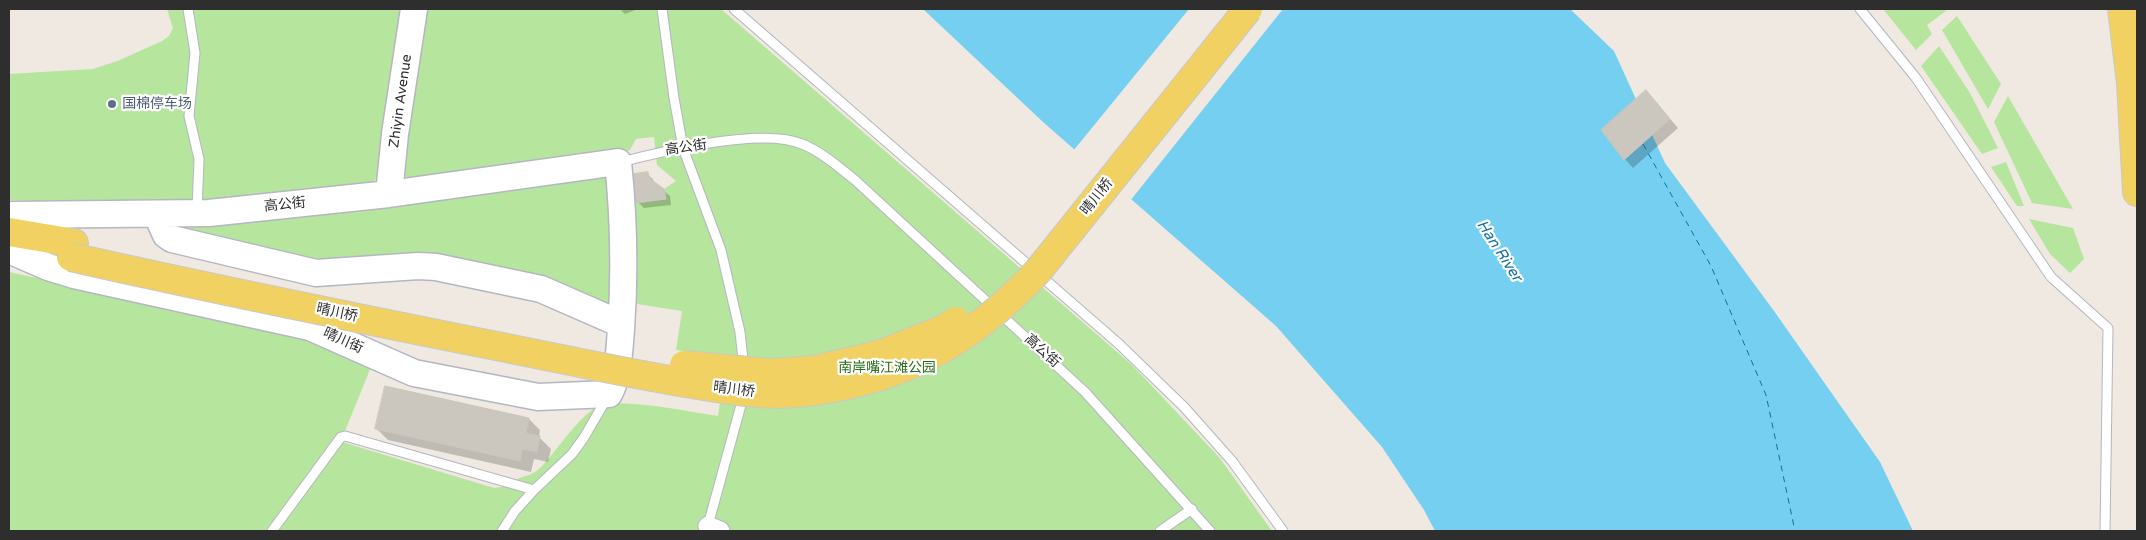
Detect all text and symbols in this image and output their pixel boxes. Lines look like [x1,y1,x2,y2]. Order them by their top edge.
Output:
street label: Zhiyin Avenue [386,53,416,149]
place label: 国棉停车场 [122,96,192,112]
marker: 国棉停车场 [106,98,118,110]
street label: 高公街 [664,137,708,159]
street label: 晴川桥 [1077,175,1117,219]
street label: 高公街 [263,194,307,216]
water label: Han River [1473,217,1525,285]
street label: 晴川桥 [315,300,359,326]
street label: 晴川街 [320,325,366,357]
street label: 高公街 [1021,331,1063,371]
park label: 南岸嘴江滩公园 [838,360,936,376]
street label: 晴川桥 [712,379,756,401]

